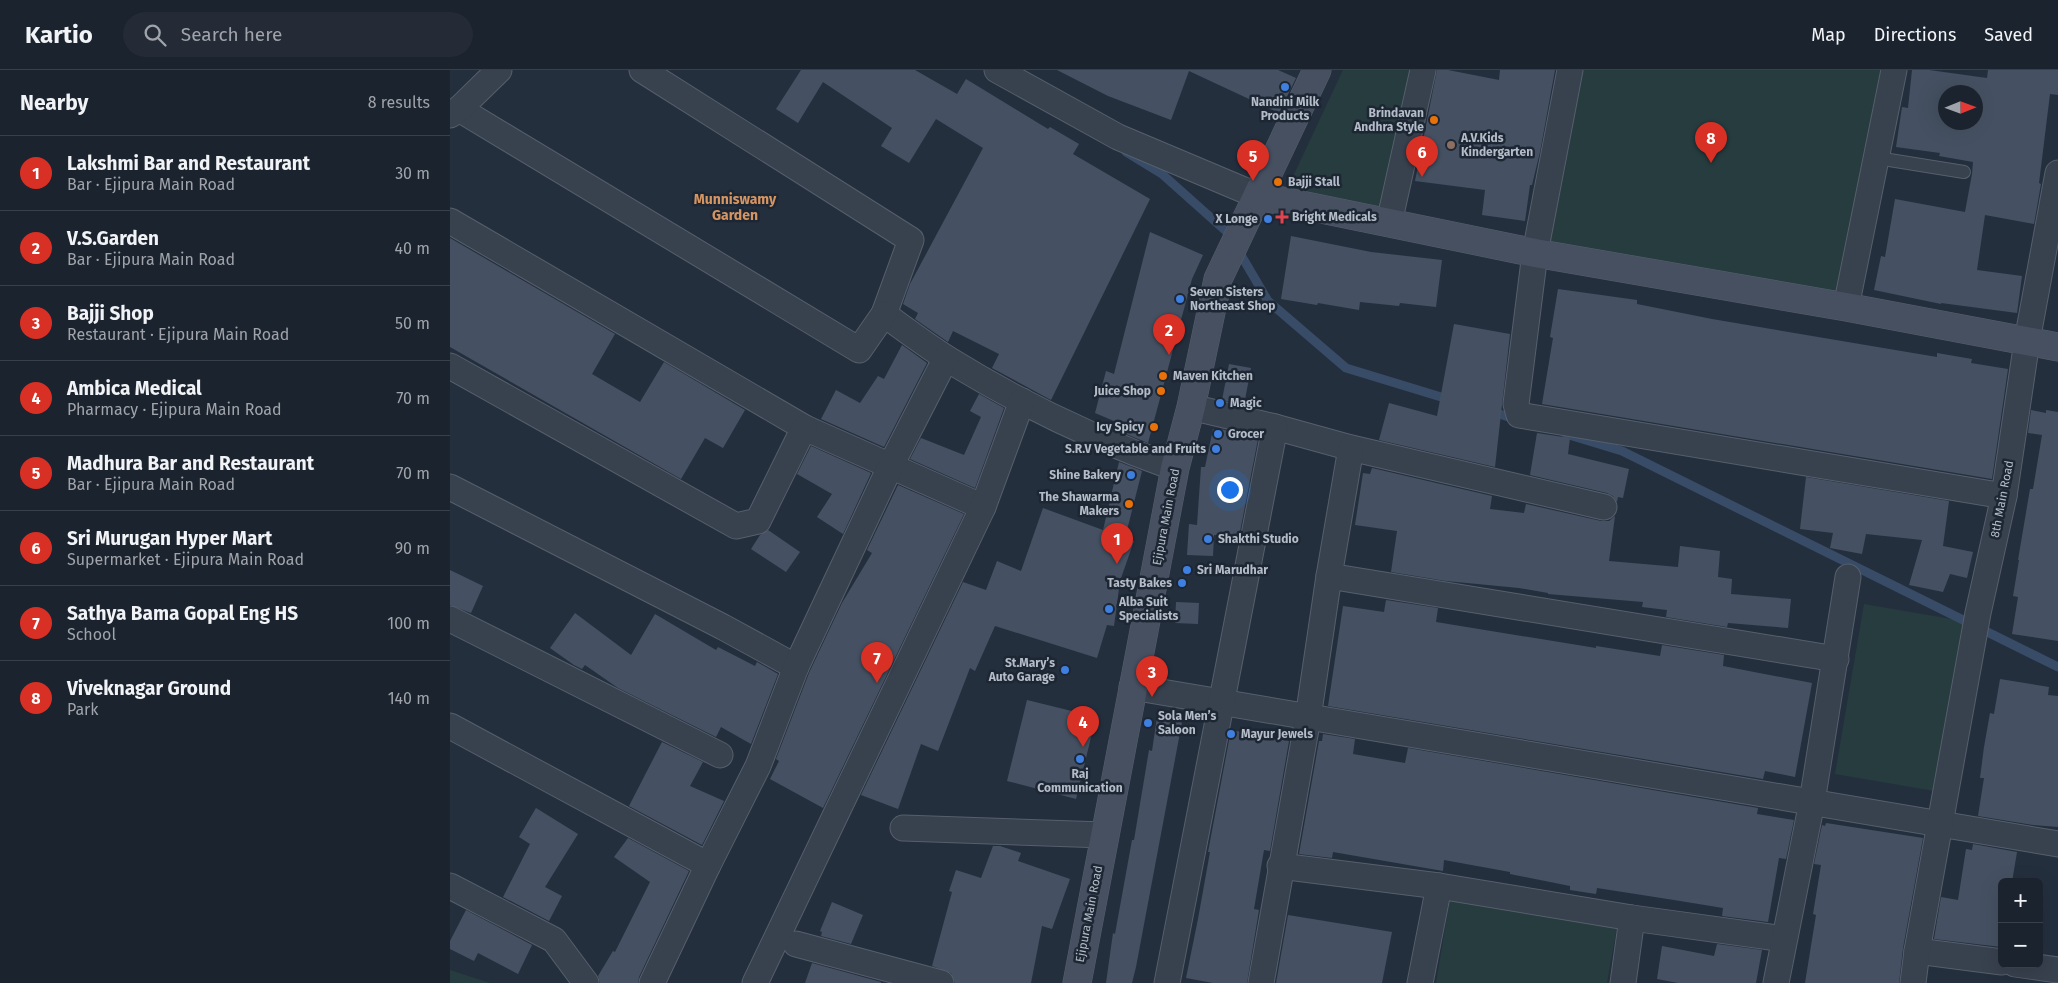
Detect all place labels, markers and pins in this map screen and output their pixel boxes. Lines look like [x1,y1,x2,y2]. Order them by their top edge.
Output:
marker: Nandini Milk Products [1279,81,1291,93]
place label: Nandini Milk Products [1251,95,1319,123]
place label: Brindavan Andhra Style [1353,106,1424,134]
marker: Brindavan Andhra Style [1428,114,1440,126]
pin: 8 [1695,122,1727,163]
place label: A.V.Kids Kindergarten [1460,131,1533,159]
pin: 6 [1406,136,1438,177]
marker: A.V.Kids Kindergarten [1445,139,1457,151]
pin: 5 [1237,140,1269,181]
place label: Bajji Stall [1288,175,1340,189]
marker: Bajji Stall [1272,176,1284,188]
place label: Bright Medicals [1292,210,1377,224]
marker: Bright Medicals [1276,211,1288,223]
place label: X Longe [1214,212,1258,226]
marker: X Longe [1262,213,1274,225]
place label: Seven Sisters Northeast Shop [1190,285,1276,313]
marker: Seven Sisters Northeast Shop [1174,293,1186,305]
pin: 2 [1153,314,1185,355]
place label: Maven Kitchen [1173,369,1253,383]
marker: Maven Kitchen [1157,370,1169,382]
place label: Juice Shop [1093,384,1151,398]
marker: Juice Shop [1155,385,1167,397]
place label: Magic [1230,396,1262,410]
marker: Magic [1214,397,1226,409]
place label: Icy Spicy [1096,420,1145,434]
marker: Icy Spicy [1148,421,1160,433]
place label: Grocer [1228,427,1264,441]
marker: Grocer [1212,428,1224,440]
place label: S.R.V Vegetable and Fruits [1065,442,1206,456]
marker: S.R.V Vegetable and Fruits [1210,443,1222,455]
place label: Shine Bakery [1049,468,1122,482]
marker: Shine Bakery [1125,469,1137,481]
place label: The Shawarma Makers [1039,490,1119,518]
marker: The Shawarma Makers [1123,498,1135,510]
pin: 1 [1101,523,1133,564]
place label: Shakthi Studio [1218,532,1299,546]
marker: Shakthi Studio [1202,533,1214,545]
place label: Sri Marudhar [1197,563,1268,577]
marker: Sri Marudhar [1181,564,1193,576]
place label: Tasty Bakes [1107,576,1172,590]
marker: Tasty Bakes [1176,577,1188,589]
place label: Alba Suit Specialists [1118,595,1179,623]
marker: Alba Suit Specialists [1103,603,1115,615]
pin: 7 [861,642,893,683]
place label: St.Mary’s Auto Garage [988,656,1055,684]
pin: 3 [1136,656,1168,697]
marker: St.Mary’s Auto Garage [1059,664,1071,676]
pin: 4 [1067,706,1099,747]
place label: Sola Men’s Saloon [1158,709,1216,737]
marker: Sola Men’s Saloon [1142,717,1154,729]
place label: Mayur Jewels [1241,727,1313,741]
marker: Mayur Jewels [1225,728,1237,740]
marker: Raj Communication [1074,753,1086,765]
place label: Raj Communication [1037,767,1123,795]

